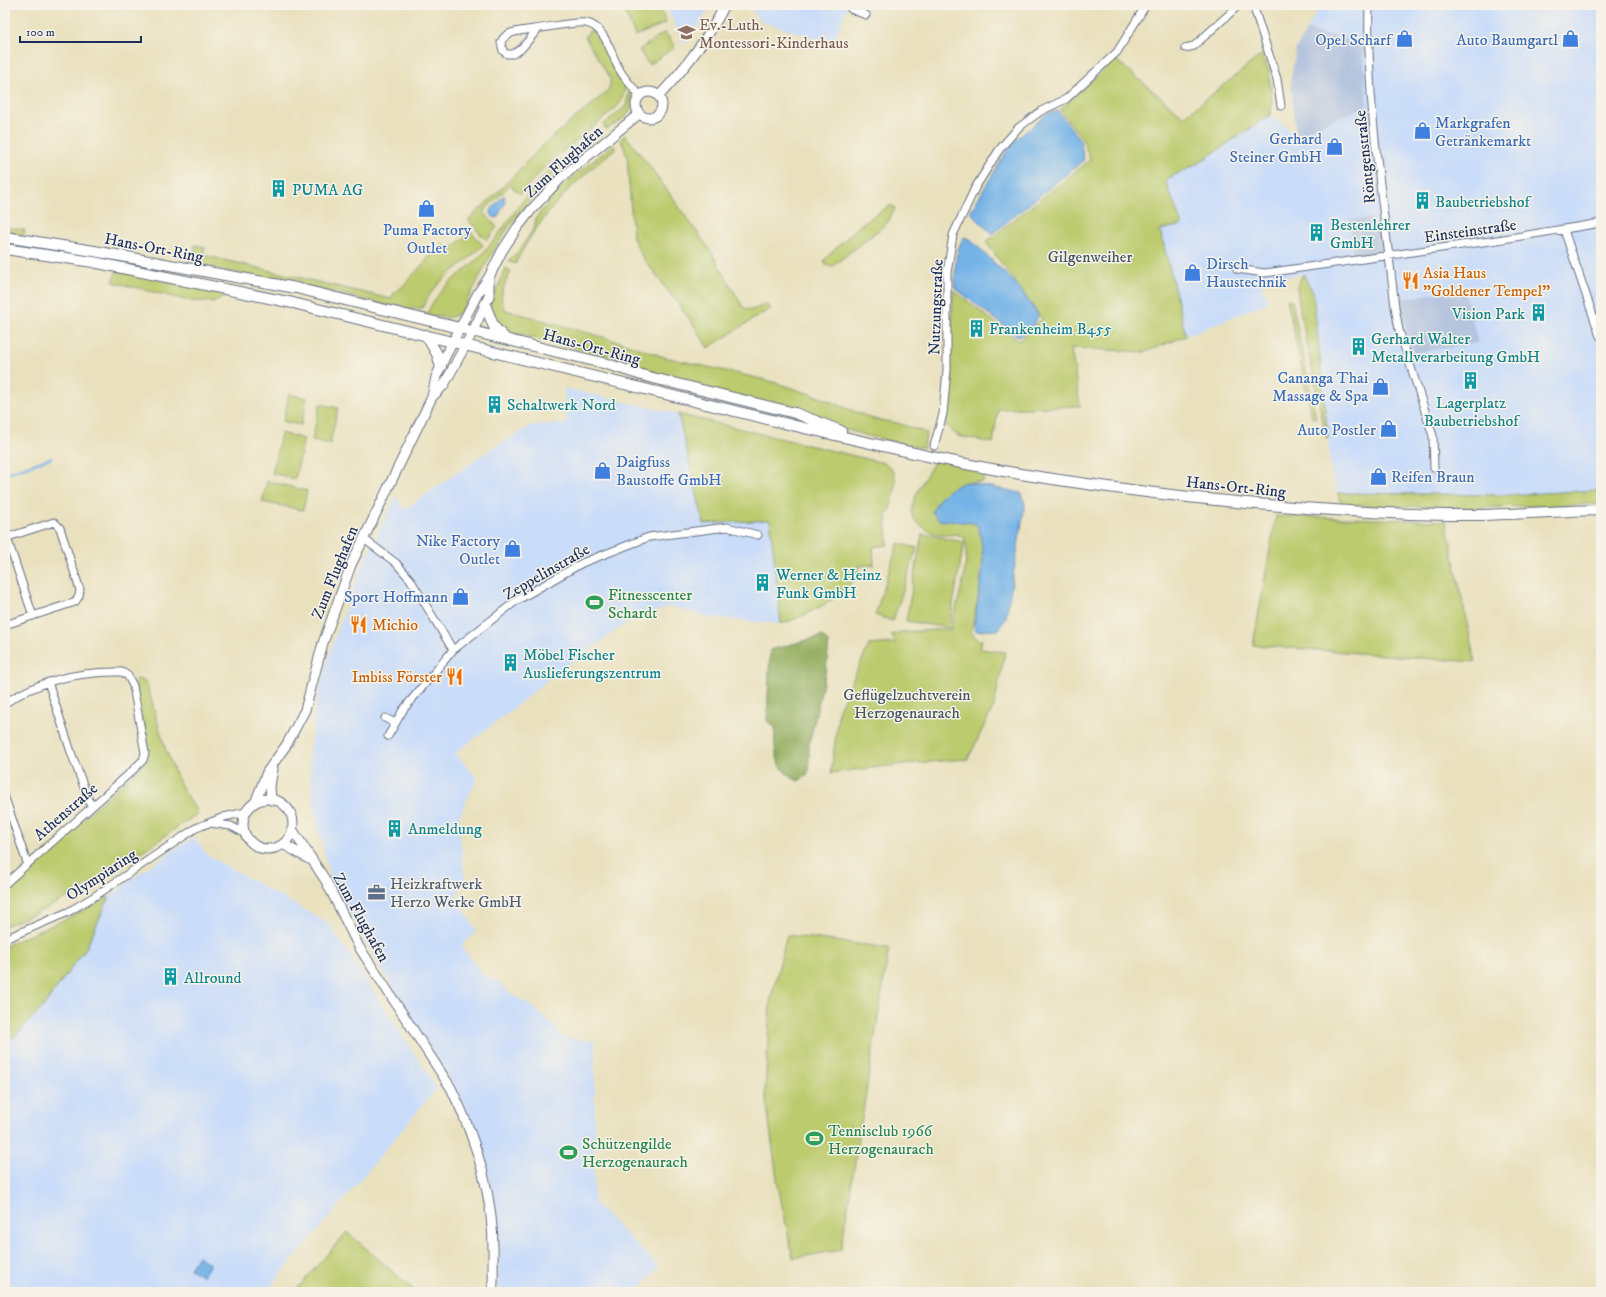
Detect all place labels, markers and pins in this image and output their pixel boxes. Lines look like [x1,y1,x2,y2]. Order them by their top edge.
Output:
place label: Ev.-Luth. Montessori-Kinderhaus [699,15,849,53]
school or university icon: Ev.-Luth. Montessori-Kinderhaus [676,23,696,43]
shop icon: Opel Scharf [1394,29,1414,49]
shop icon: Auto Baumgartl [1561,29,1581,49]
place label: Opel Scharf [1315,30,1394,50]
place label: Auto Baumgartl [1457,30,1558,50]
place label: Markgrafen Getränkemarkt [1435,113,1531,151]
shop icon: Markgrafen Getränkemarkt [1412,121,1432,141]
place label: Gerhard Steiner GmbH [1230,129,1322,167]
shop icon: Gerhard Steiner GmbH [1325,137,1345,157]
building icon: PUMA AG [269,179,289,199]
place label: PUMA AG [292,180,363,200]
building icon: Baubetriebshof [1412,191,1432,211]
place label: Baubetriebshof [1435,192,1533,212]
shop icon: Puma Factory Outlet [417,198,437,218]
place label: Bestenlehrer GmbH [1330,215,1411,253]
place label: Puma Factory Outlet [383,220,472,258]
building icon: Bestenlehrer GmbH [1307,223,1327,243]
place label: Dirsch Haustechnik [1206,254,1287,292]
shop icon: Dirsch Haustechnik [1183,262,1203,282]
place label: Asia Haus "Goldener Tempel" [1423,263,1550,301]
restaurant icon: Asia Haus "Goldener Tempel" [1400,271,1420,291]
building icon: Vision Park [1528,303,1548,323]
place label: Vision Park [1451,304,1525,324]
building icon: Frankenheim B455 [966,318,986,338]
place label: Frankenheim B455 [989,319,1112,339]
place label: Gerhard Walter Metallverarbeitung GmbH [1371,329,1540,367]
building icon: Gerhard Walter Metallverarbeitung GmbH [1348,337,1368,357]
place label: Cananga Thai Massage & Spa [1272,368,1368,406]
building icon: Lagerplatz Baubetriebshof [1461,371,1481,391]
shop icon: Cananga Thai Massage & Spa [1371,376,1391,396]
place label: Lagerplatz Baubetriebshof [1424,393,1521,431]
building icon: Schaltwerk Nord [484,394,504,414]
place label: Schaltwerk Nord [507,395,616,415]
shop icon: Auto Postler [1379,419,1399,439]
place label: Auto Postler [1297,420,1376,440]
place label: Daigfuss Baustoffe GmbH [616,452,722,490]
shop icon: Daigfuss Baustoffe GmbH [593,460,613,480]
shop icon: Reifen Braun [1368,466,1388,486]
place label: Reifen Braun [1391,467,1475,487]
place label: Nike Factory Outlet [416,531,500,569]
shop icon: Nike Factory Outlet [503,539,523,559]
place label: Werner & Heinz Funk GmbH [775,565,882,603]
building icon: Werner & Heinz Funk GmbH [753,573,773,593]
place label: Fitnesscenter Schardt [608,585,692,623]
shop icon: Sport Hoffmann [451,586,471,606]
place label: Sport Hoffmann [344,587,449,607]
sports icon: Fitnesscenter Schardt [585,593,605,613]
restaurant icon: Michio [349,614,369,634]
place label: Michio [372,615,418,635]
place label: Möbel Fischer Auslieferungszentrum [523,645,661,683]
building icon: Möbel Fischer Auslieferungszentrum [500,653,520,673]
restaurant icon: Imbiss Förster [445,666,465,686]
place label: Imbiss Förster [352,667,442,687]
building icon: Anmeldung [385,818,405,838]
place label: Anmeldung [408,819,482,839]
place label: Heizkraftwerk Herzo Werke GmbH [390,874,522,912]
office icon: Heizkraftwerk Herzo Werke GmbH [367,882,387,902]
building icon: Allround [161,967,181,987]
place label: Allround [184,968,242,988]
place label: Tennisclub 1966 Herzogenaurach [828,1121,934,1159]
sports icon: Tennisclub 1966 Herzogenaurach [805,1129,825,1149]
place label: Schützengilde Herzogenaurach [582,1134,688,1172]
sports icon: Schützengilde Herzogenaurach [559,1142,579,1162]

